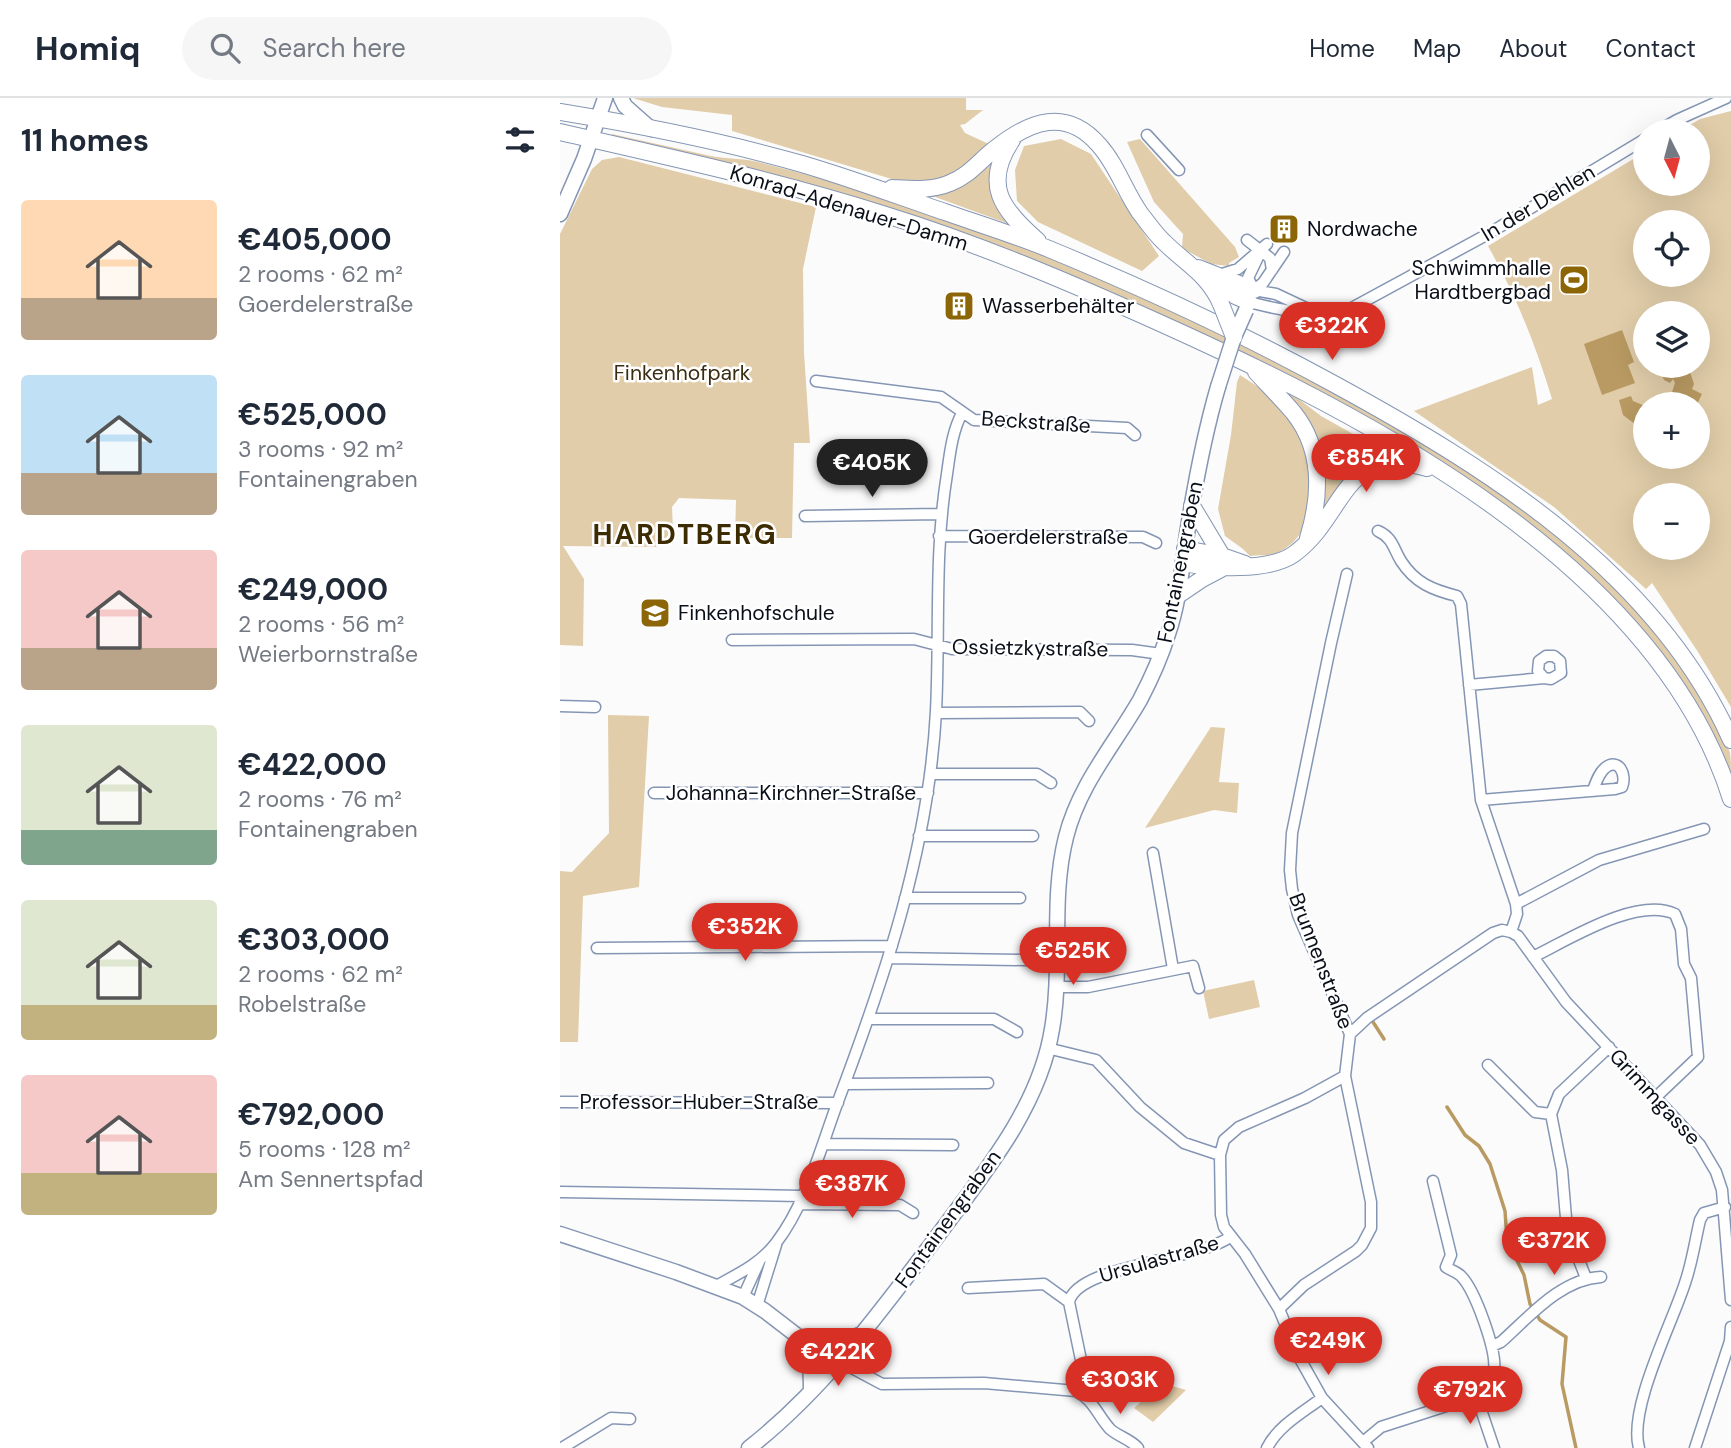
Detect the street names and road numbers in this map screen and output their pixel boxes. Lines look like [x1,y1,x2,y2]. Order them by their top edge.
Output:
street label: Konrad-Adenauer-Damm [727,158,971,258]
street label: In der Dehlen [1476,158,1600,248]
street label: Beckstraße [980,404,1092,440]
street label: Fontainengraben [1151,479,1209,645]
street label: Goerdelerstraße [968,523,1128,551]
street label: Ossietzkystraße [952,633,1109,663]
street label: Johanna-Kirchner-Straße [666,779,916,807]
street label: Brunnenstraße [1282,889,1360,1033]
street label: Grimmgasse [1603,1043,1707,1151]
street label: Professor-Huber-Straße [580,1088,819,1116]
street label: Fontainengraben [888,1144,1008,1294]
street label: Ursulastraße [1096,1229,1222,1289]

